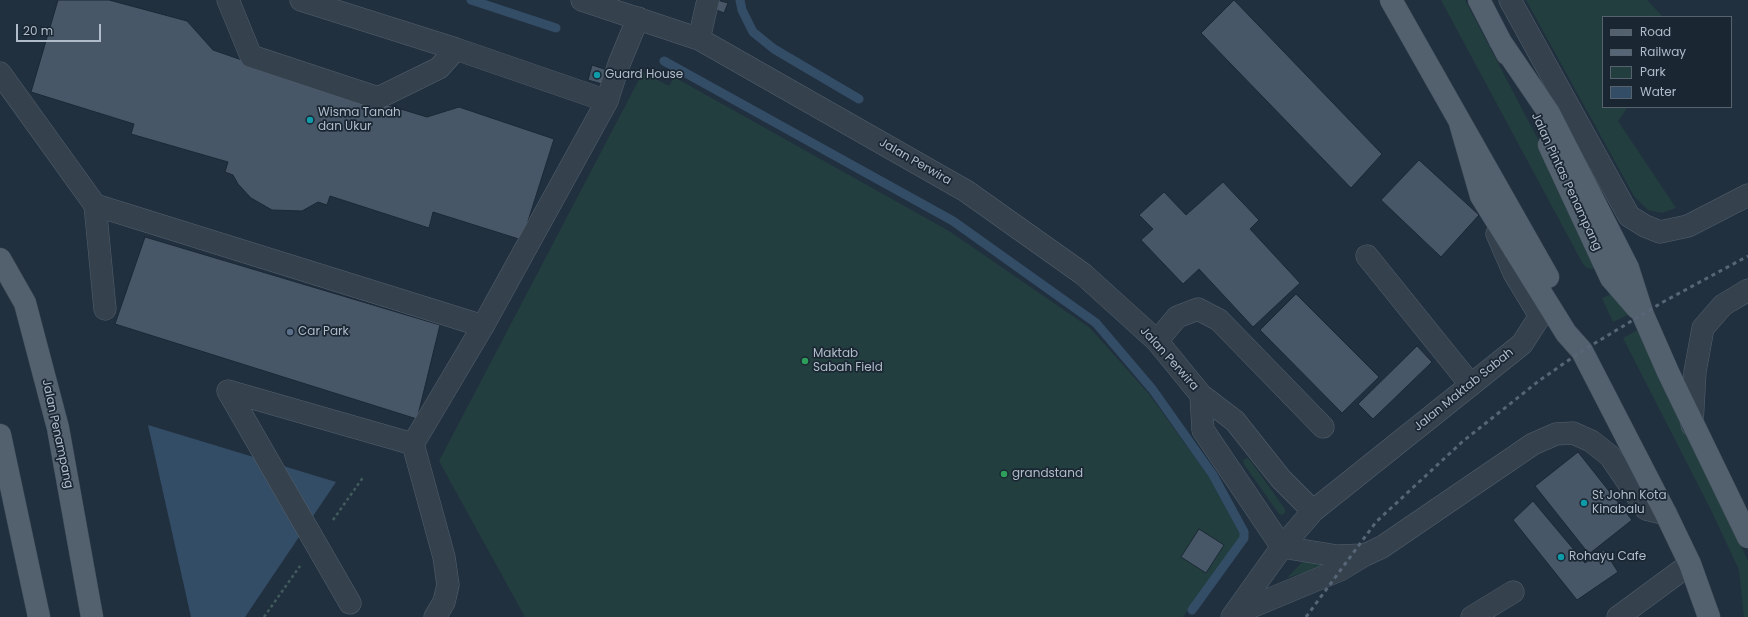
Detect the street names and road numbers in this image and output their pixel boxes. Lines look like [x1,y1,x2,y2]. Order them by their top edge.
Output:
street label: Jalan Pintas Penampang [1528,111,1604,253]
street label: Jalan Perwira [876,136,954,188]
street label: Jalan Perwira [1137,324,1201,394]
street label: Jalan Maktab Sabah [1411,345,1517,435]
street label: Jalan Penampang [38,378,76,490]

